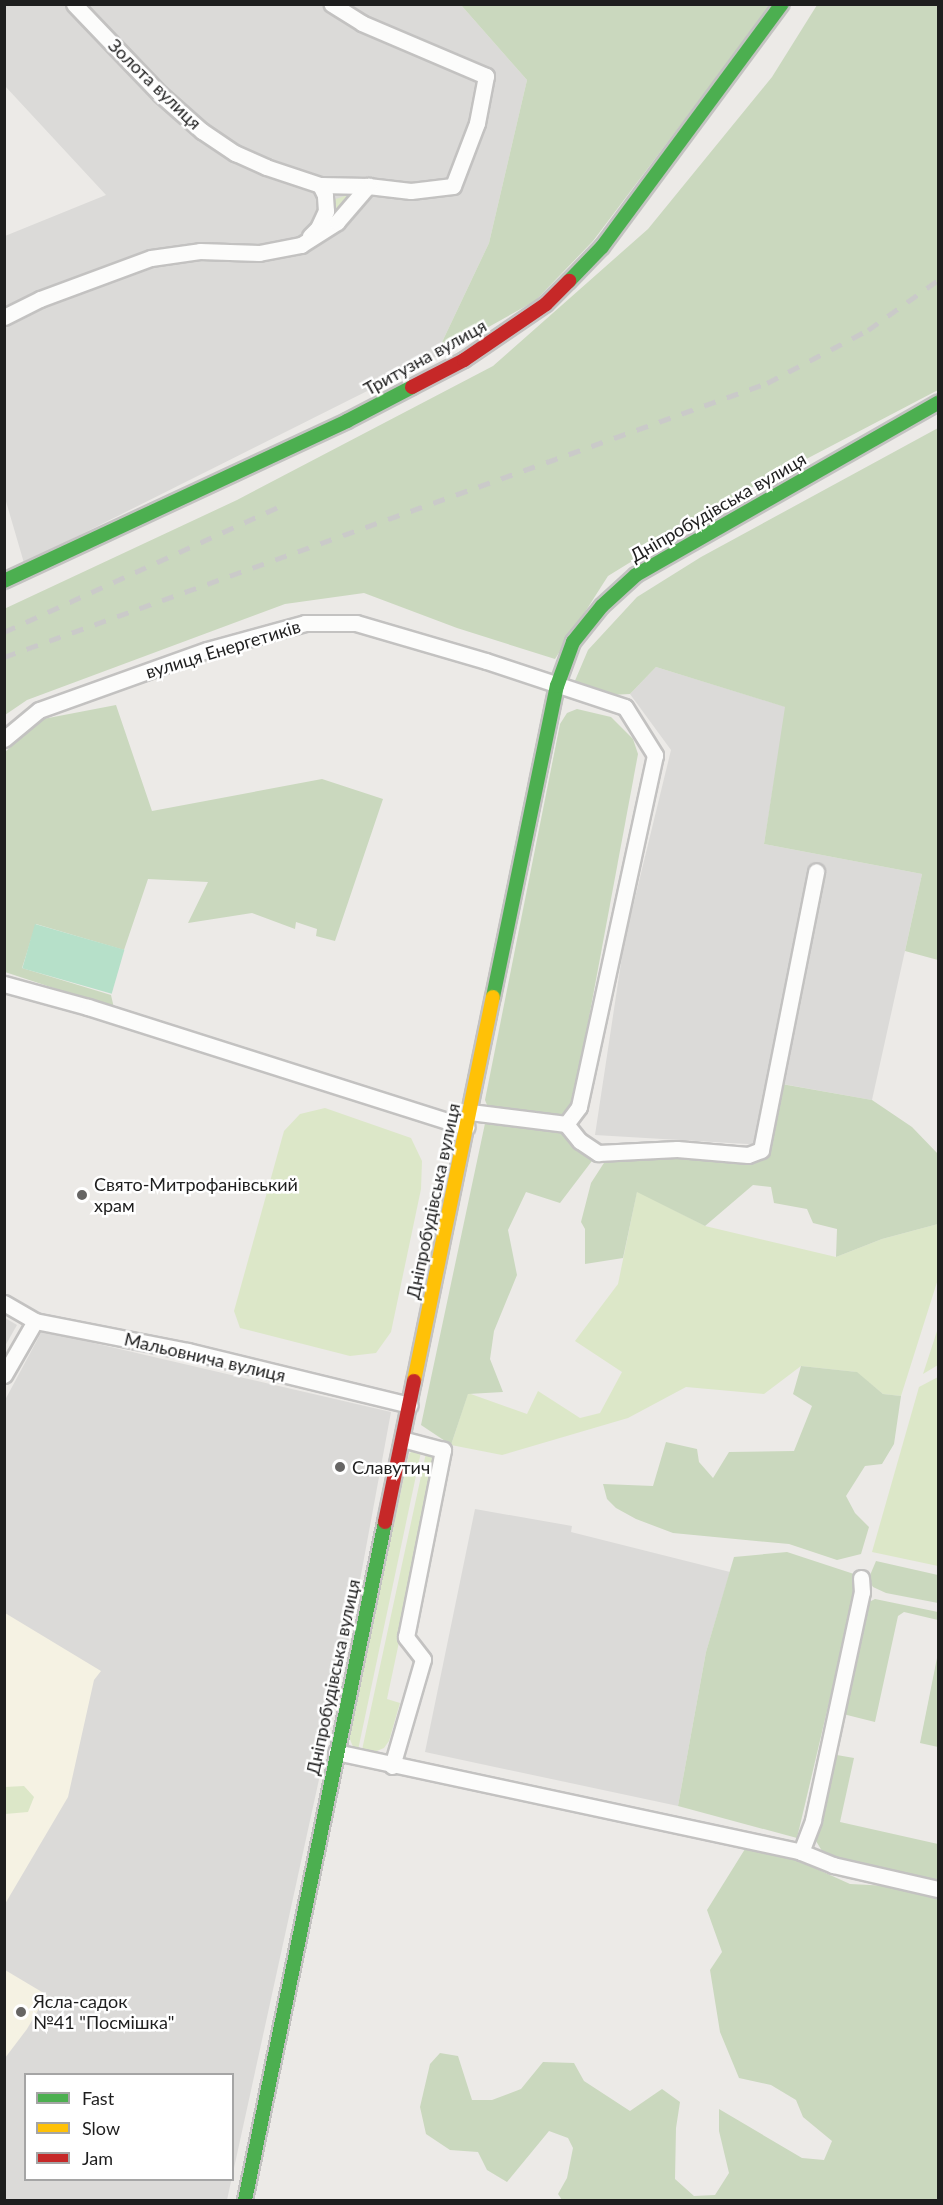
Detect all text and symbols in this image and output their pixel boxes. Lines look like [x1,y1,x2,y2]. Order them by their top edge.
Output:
street label: Золота вулиця [104,34,206,134]
street label: Тритузна вулиця [360,314,490,400]
street label: Дніпробудівська вулиця [626,448,810,566]
street label: вулиця Енергетиків [143,615,303,683]
street label: Дніпробудівська вулиця [402,1101,464,1301]
place label: Свято-Митрофанівський храм [94,1174,298,1216]
marker: Свято-Митрофанівський храм [75,1188,89,1202]
street label: Мальовнича вулиця [122,1328,288,1386]
place label: Славутич [352,1456,430,1478]
marker: Славутич [333,1460,347,1474]
street label: Дніпробудівська вулиця [302,1577,364,1777]
place label: Ясла-садок №41 "Посмішка" [33,1991,174,2034]
marker: Ясла-садок №41 "Посмішка" [14,2005,28,2019]
legend [24,2073,234,2181]
text: Fast [82,2087,114,2109]
text: Slow [82,2117,120,2139]
text: Jam [82,2147,113,2169]

